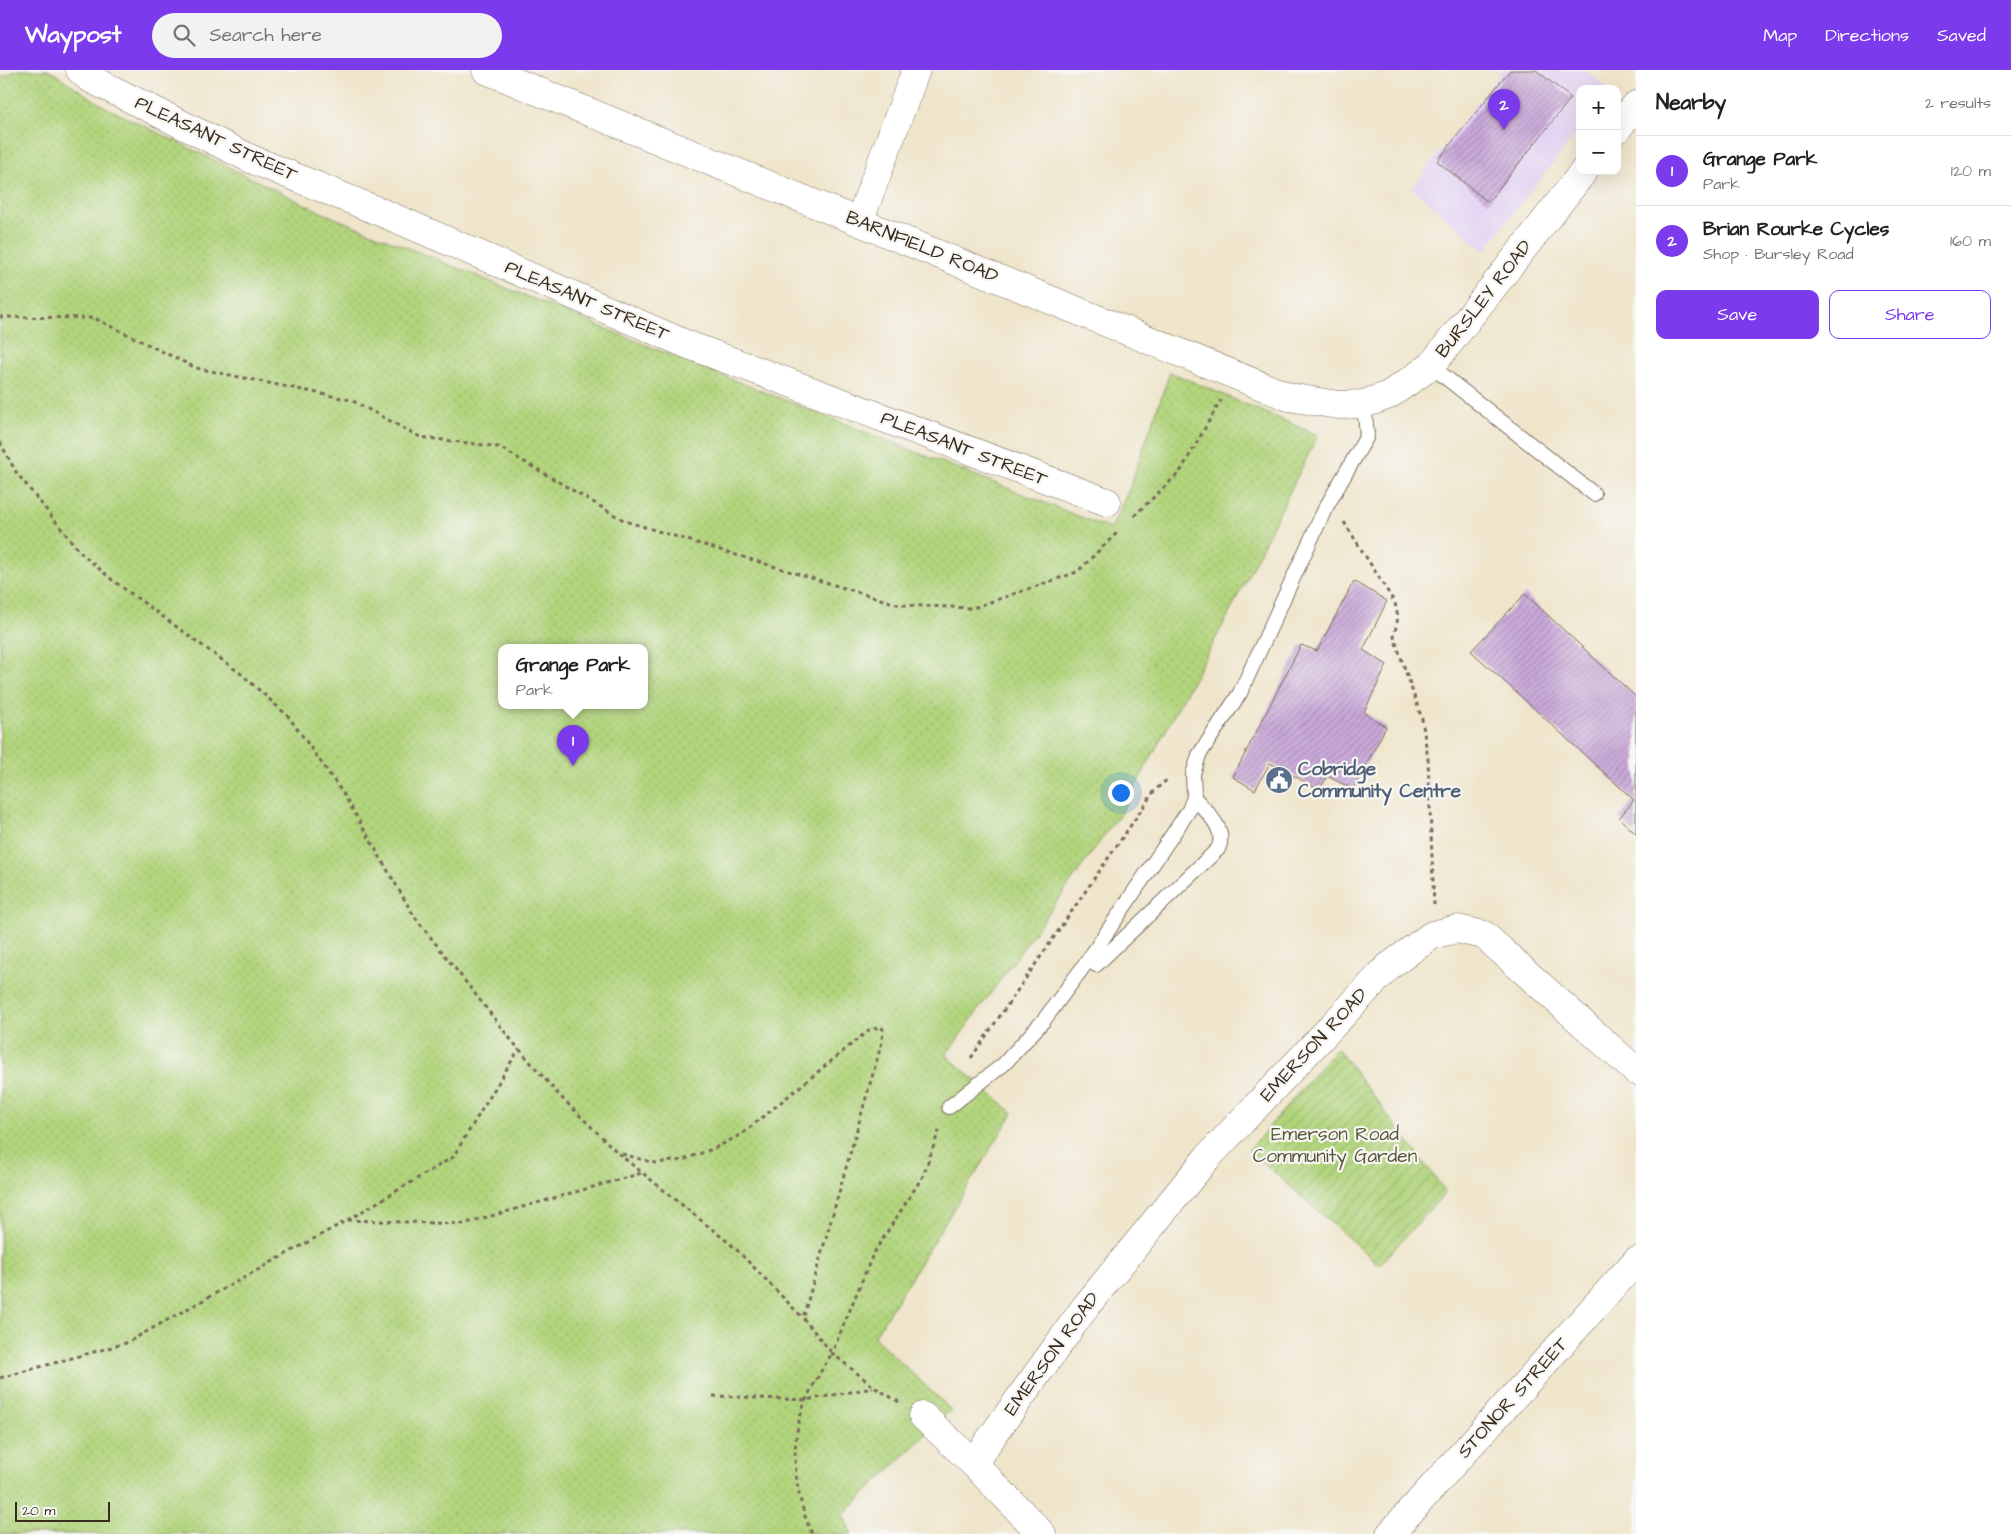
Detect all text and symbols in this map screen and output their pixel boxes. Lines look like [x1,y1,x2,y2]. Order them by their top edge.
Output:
search box [152,13,502,58]
text: Waypost [25,18,122,52]
icon: search [170,21,198,49]
text: Search here [210,22,322,49]
text: Map [1763,23,1797,48]
text: Directions [1825,23,1909,48]
text: Saved [1937,23,1986,48]
map controls [1576,85,1621,175]
button: + [1576,85,1621,130]
text: Nearby [1656,88,1726,117]
pin: 2 [1488,89,1520,130]
street label: PLEASANT STREET [130,90,302,189]
text: 2 results [1925,92,1991,114]
button: − [1576,130,1621,175]
text: Grange Park [1703,146,1817,173]
text: 1 [1671,160,1673,182]
text: 120 m [1951,160,1991,182]
text: Park [1703,173,1740,195]
street label: BARNFIELD ROAD [842,204,1002,290]
text: Brian Rourke Cycles [1703,216,1889,243]
text: 2 [1667,230,1677,252]
text: 160 m [1950,230,1991,252]
street label: BURSLEY ROAD [1429,234,1539,364]
text: Shop · Bursley Road [1703,243,1854,265]
street label: PLEASANT STREET [501,254,674,348]
button: Save [1656,290,1819,339]
button: Share [1829,290,1991,339]
street label: PLEASANT STREET [877,405,1051,493]
popup [498,644,648,709]
text: Grange Park [516,652,630,679]
text: Park [516,679,553,701]
pin: 1 [557,725,589,766]
place label: Cobridge Community Centre [1298,756,1462,806]
public building icon: Cobridge Community Centre [1264,765,1294,795]
your location [1108,780,1134,806]
street label: EMERSON ROAD [1254,982,1374,1108]
park label: Emerson Road Community Garden [1253,1121,1417,1171]
street label: EMERSON ROAD [998,1287,1106,1421]
street label: STONOR STREET [1451,1331,1575,1464]
scale bar [15,1499,110,1522]
text: 20 m [22,1501,55,1521]

